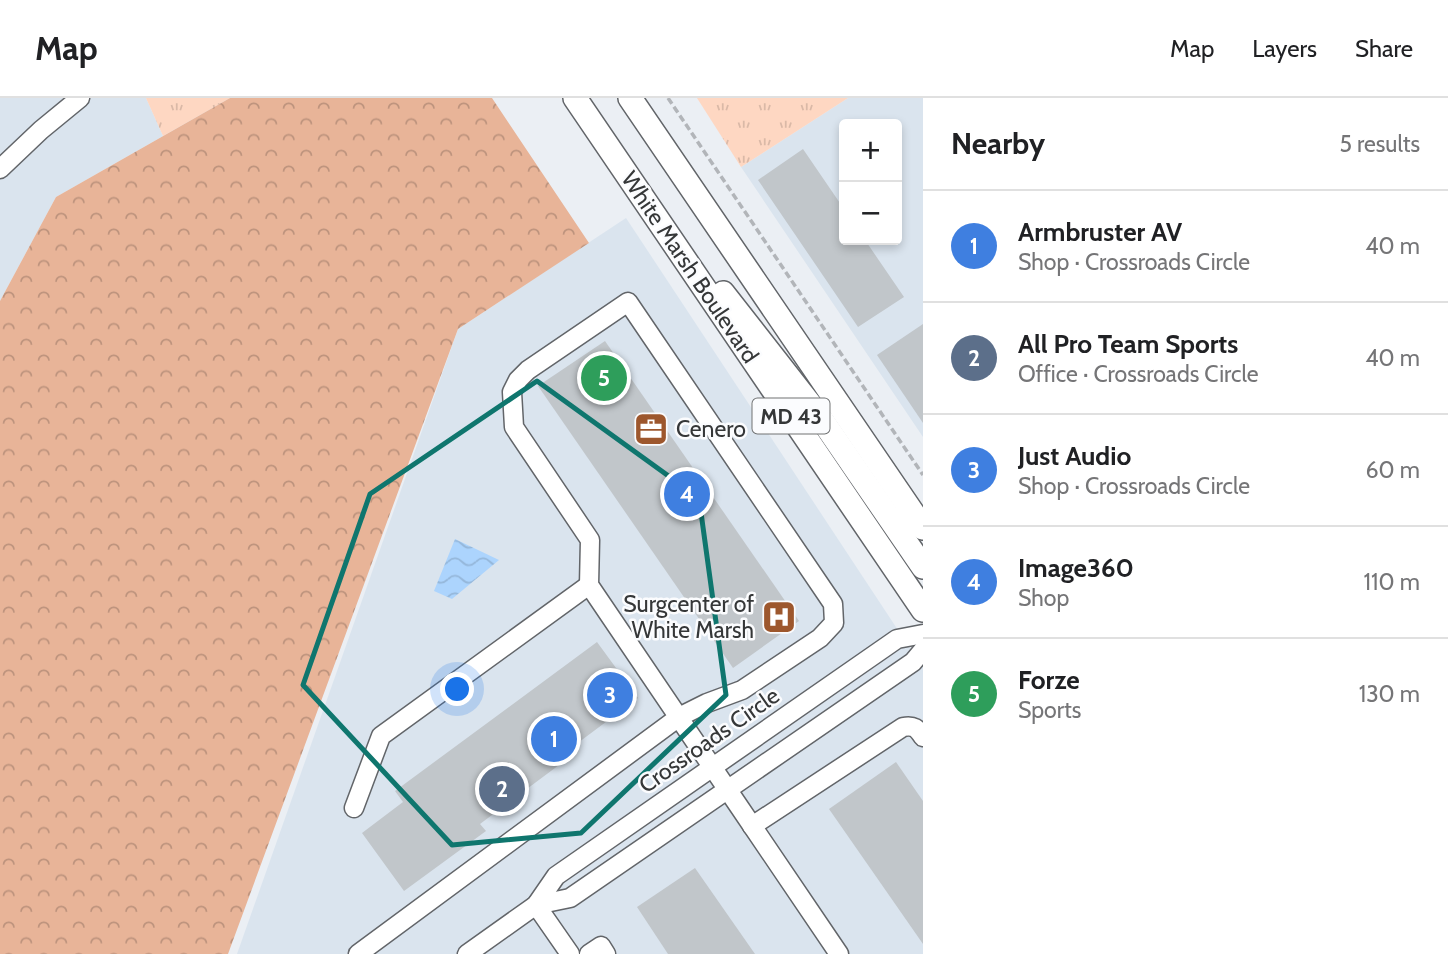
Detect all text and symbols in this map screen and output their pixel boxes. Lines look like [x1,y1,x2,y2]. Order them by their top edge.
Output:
text: Map [35,28,98,68]
text: Map [1170,34,1214,63]
text: Layers [1252,34,1317,63]
text: Share [1355,34,1413,63]
map controls [839,119,902,245]
button: + [839,119,902,182]
text: Nearby [951,125,1045,162]
text: 5 results [1339,130,1420,158]
street label: White Marsh Boulevard [615,166,765,368]
button: − [839,182,902,245]
text: Armbruster AV [1018,216,1182,248]
text: 1 [970,232,978,260]
text: 40 m [1365,232,1420,260]
text: Shop · Crossroads Circle [1018,248,1250,276]
text: All Pro Team Sports [1018,328,1238,360]
text: 2 [968,344,980,372]
text: 40 m [1365,344,1420,372]
pin: 5 [581,352,627,404]
text: Office · Crossroads Circle [1018,360,1259,388]
road number: MD 43 [752,398,830,434]
office icon: Cenero [632,410,670,448]
place label: Cenero [676,415,746,443]
text: Just Audio [1018,440,1131,472]
text: 3 [968,456,980,484]
text: 60 m [1366,456,1420,484]
pin: 4 [664,468,710,520]
text: Shop · Crossroads Circle [1018,472,1250,500]
text: Image360 [1018,552,1134,584]
text: 4 [967,568,981,596]
text: 110 m [1364,568,1420,596]
text: Shop [1018,584,1069,612]
place label: Surgcenter of White Marsh [623,590,754,644]
hospital icon: Surgcenter of White Marsh [760,598,798,636]
text: Forze [1018,664,1080,696]
pin: 3 [587,669,633,721]
your location [440,672,474,706]
text: 5 [968,680,980,708]
text: 130 m [1359,680,1420,708]
street label: Crossroads Circle [633,681,785,799]
text: Sports [1018,696,1081,724]
pin: 1 [531,713,577,765]
pin: 2 [479,763,525,815]

